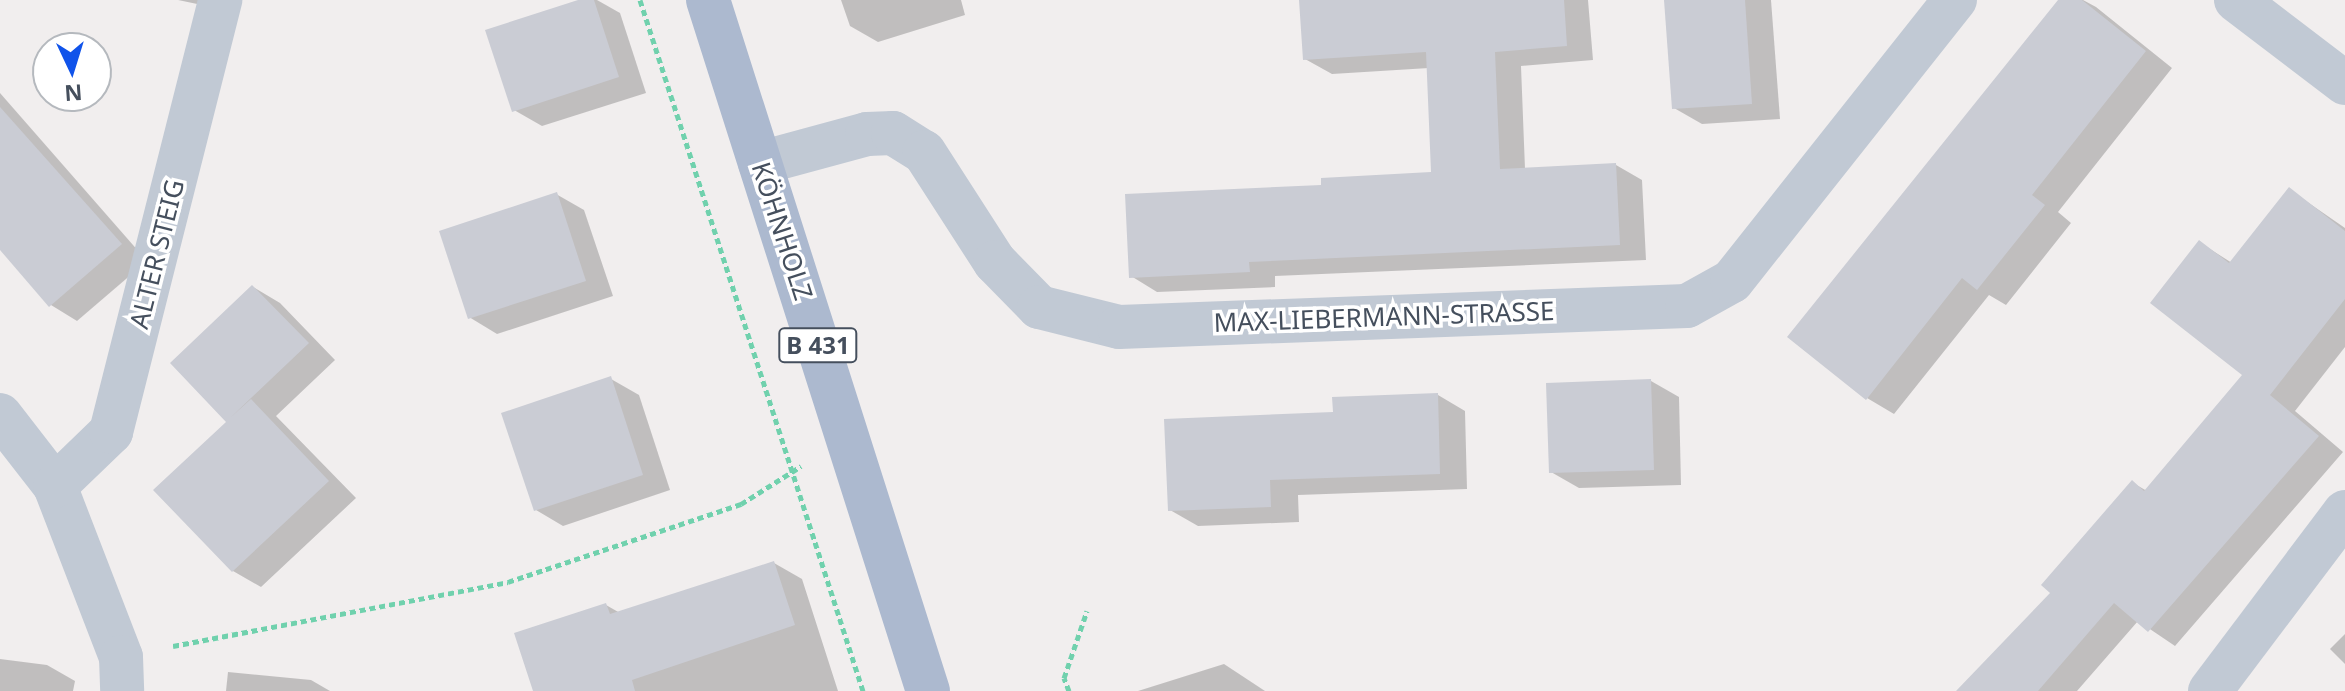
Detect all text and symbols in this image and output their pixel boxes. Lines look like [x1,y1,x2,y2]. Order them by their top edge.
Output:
north arrow [32,32,112,112]
text: N [64,78,84,110]
street label: KÖHNHOLZ [745,158,819,304]
street label: ALTER STEIG [123,176,191,332]
street label: MAX-LIEBERMANN-STRASSE [1213,295,1555,339]
road number: B 431 [778,325,858,365]

